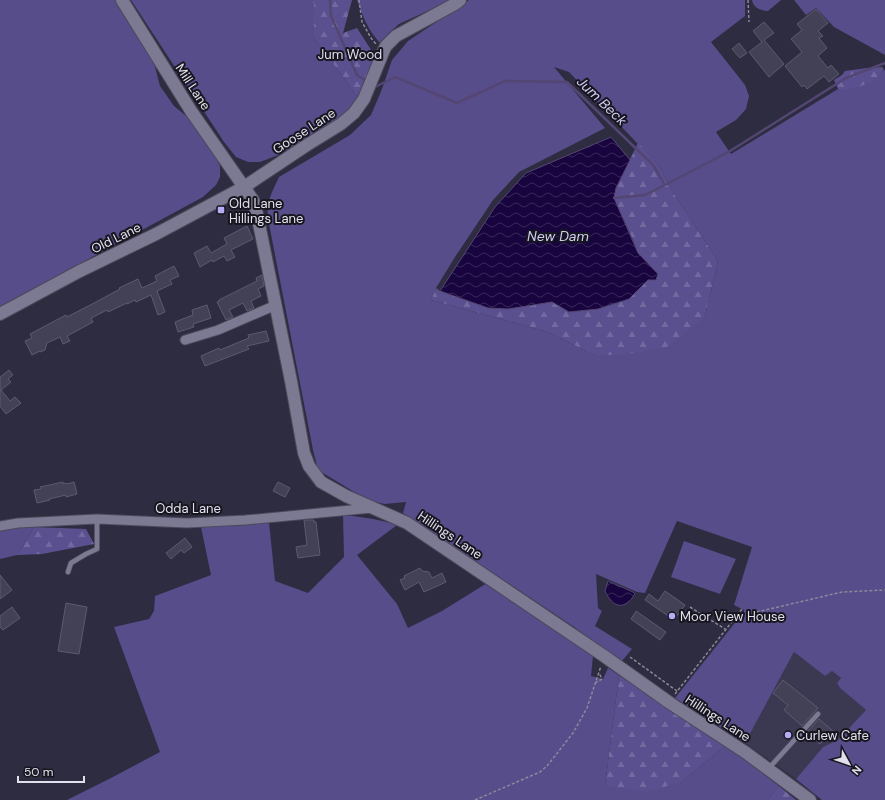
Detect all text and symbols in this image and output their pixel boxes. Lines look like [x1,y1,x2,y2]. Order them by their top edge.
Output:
park label: Jum Wood [318,46,382,63]
street label: Mill Lane [172,61,214,113]
water label: Jum Beck [573,73,631,130]
street label: Goose Lane [269,104,339,158]
place label: Old Lane Hillings Lane [229,195,303,227]
marker: Old Lane Hillings Lane [216,205,226,215]
street label: Old Lane [88,219,144,257]
water label: New Dam [527,227,589,245]
street label: Odda Lane [155,500,221,517]
street label: Hillings Lane [414,507,486,563]
place label: Moor View House [680,608,785,625]
marker: Moor View House [667,611,677,621]
street label: Hillings Lane [682,691,754,745]
place label: Curlew Cafe [796,727,869,744]
marker: Curlew Cafe [783,730,793,740]
north arrow [829,744,869,784]
scale bar [18,758,84,784]
text: N [849,763,865,778]
text: 50 m [24,764,53,780]

